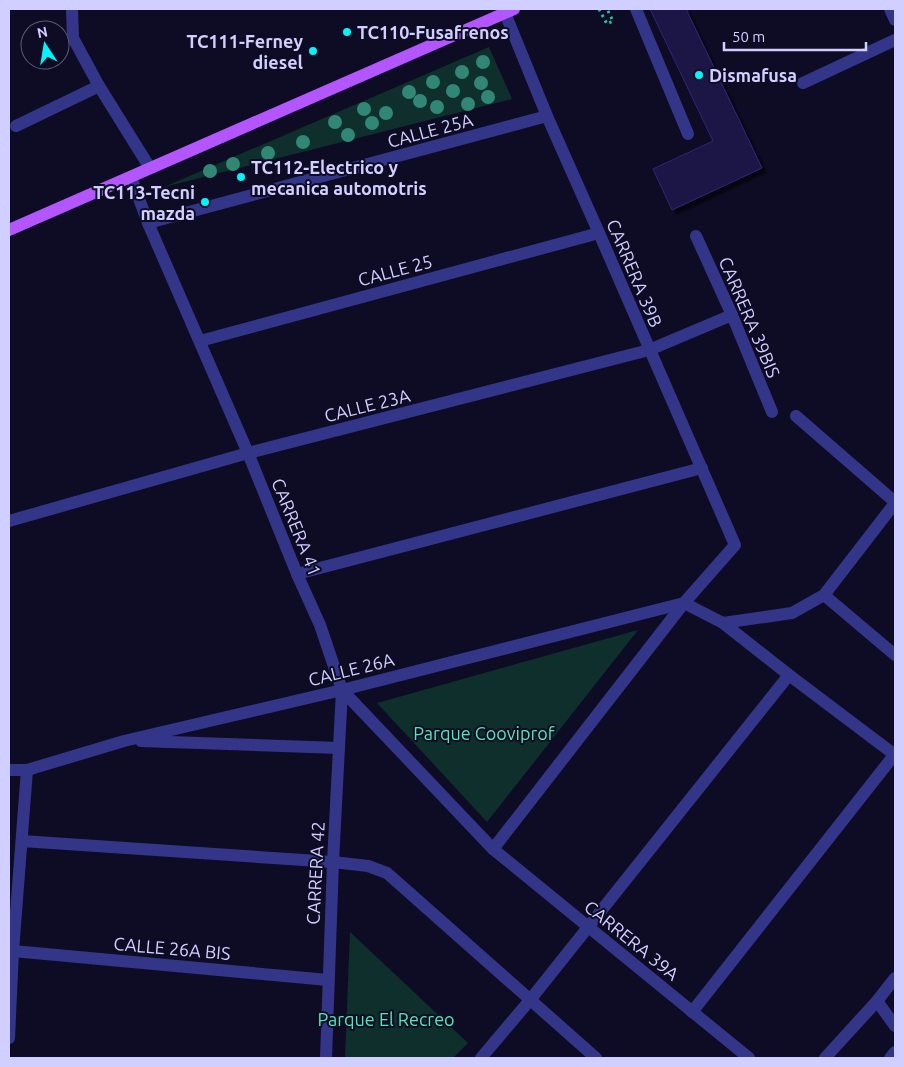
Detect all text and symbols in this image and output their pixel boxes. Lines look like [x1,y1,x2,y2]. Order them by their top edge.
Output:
north arrow [20,20,70,70]
scale bar [724,20,866,52]
place label: TC110-Fusafrenos [357,22,509,42]
text: N [36,23,49,41]
marker: TC110-Fusafrenos [341,26,353,38]
text: 50 m [732,28,765,45]
place label: TC111-Ferney diesel [187,31,304,72]
marker: TC111-Ferney diesel [307,45,319,57]
place label: Dismafusa [709,65,797,85]
marker: Dismafusa [693,69,705,81]
street label: CALLE 25A [385,109,475,151]
place label: TC112-Electrico y mecanica automotris [251,157,427,198]
marker: TC112-Electrico y mecanica automotris [235,171,247,183]
place label: TC113-Tecni mazda [93,182,195,223]
marker: TC113-Tecni mazda [199,196,211,208]
street label: CARRERA 39B [603,216,667,330]
street label: CALLE 25 [356,251,434,289]
street label: CARRERA 39BIS [716,254,784,380]
street label: CALLE 23A [322,385,412,425]
street label: CARRERA 41 [268,475,326,579]
street label: CALLE 26A [306,649,396,689]
park label: Parque Cooviprof [413,723,555,743]
street label: CARRERA 42 [302,821,328,925]
street label: CARRERA 39A [581,896,683,984]
street label: CALLE 26A BIS [113,933,231,963]
park label: Parque El Recreo [317,1009,455,1029]

